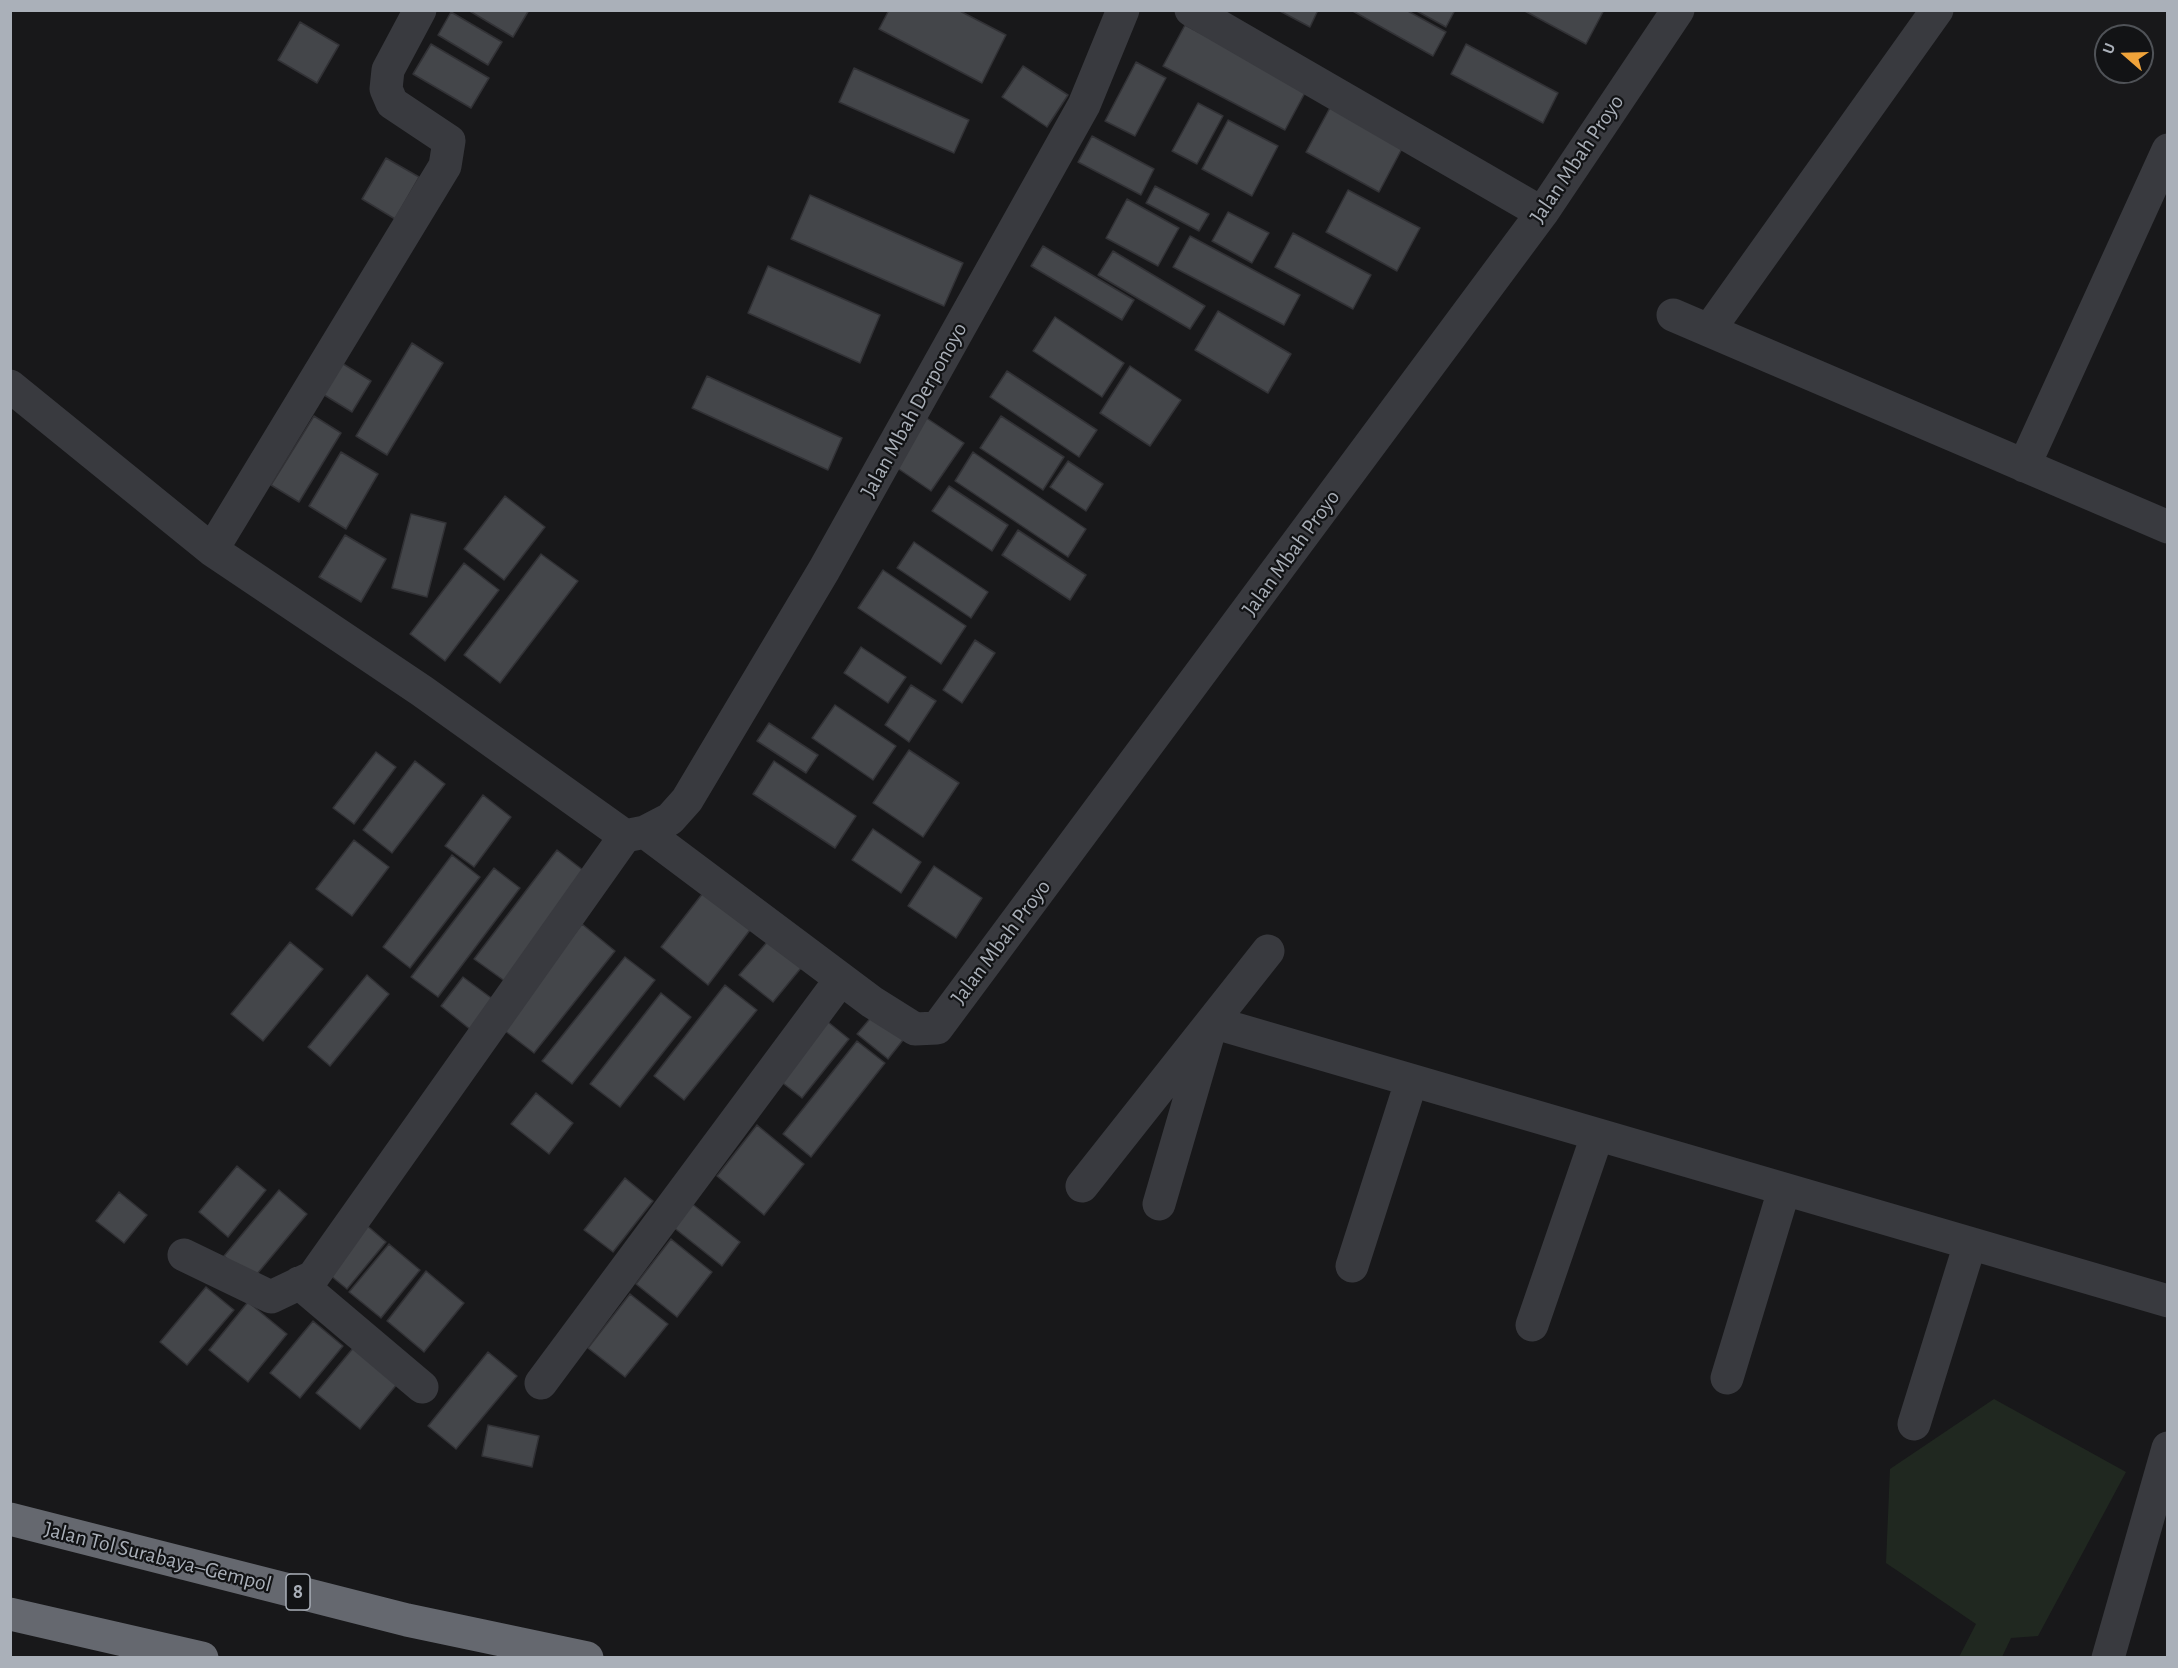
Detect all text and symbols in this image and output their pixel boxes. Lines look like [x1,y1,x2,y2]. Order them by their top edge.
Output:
north arrow [2094,24,2154,84]
text: U [2100,41,2118,56]
street label: Jalan Mbah Proyo [1524,90,1630,228]
street label: Jalan Mbah Derponoyo [855,318,973,502]
street label: Jalan Mbah Proyo [1236,485,1346,621]
street label: Jalan Mbah Proyo [946,874,1056,1010]
street label: Jalan Tol Surabaya–Gempol [42,1516,274,1598]
road number: 8 [286,1574,310,1610]

